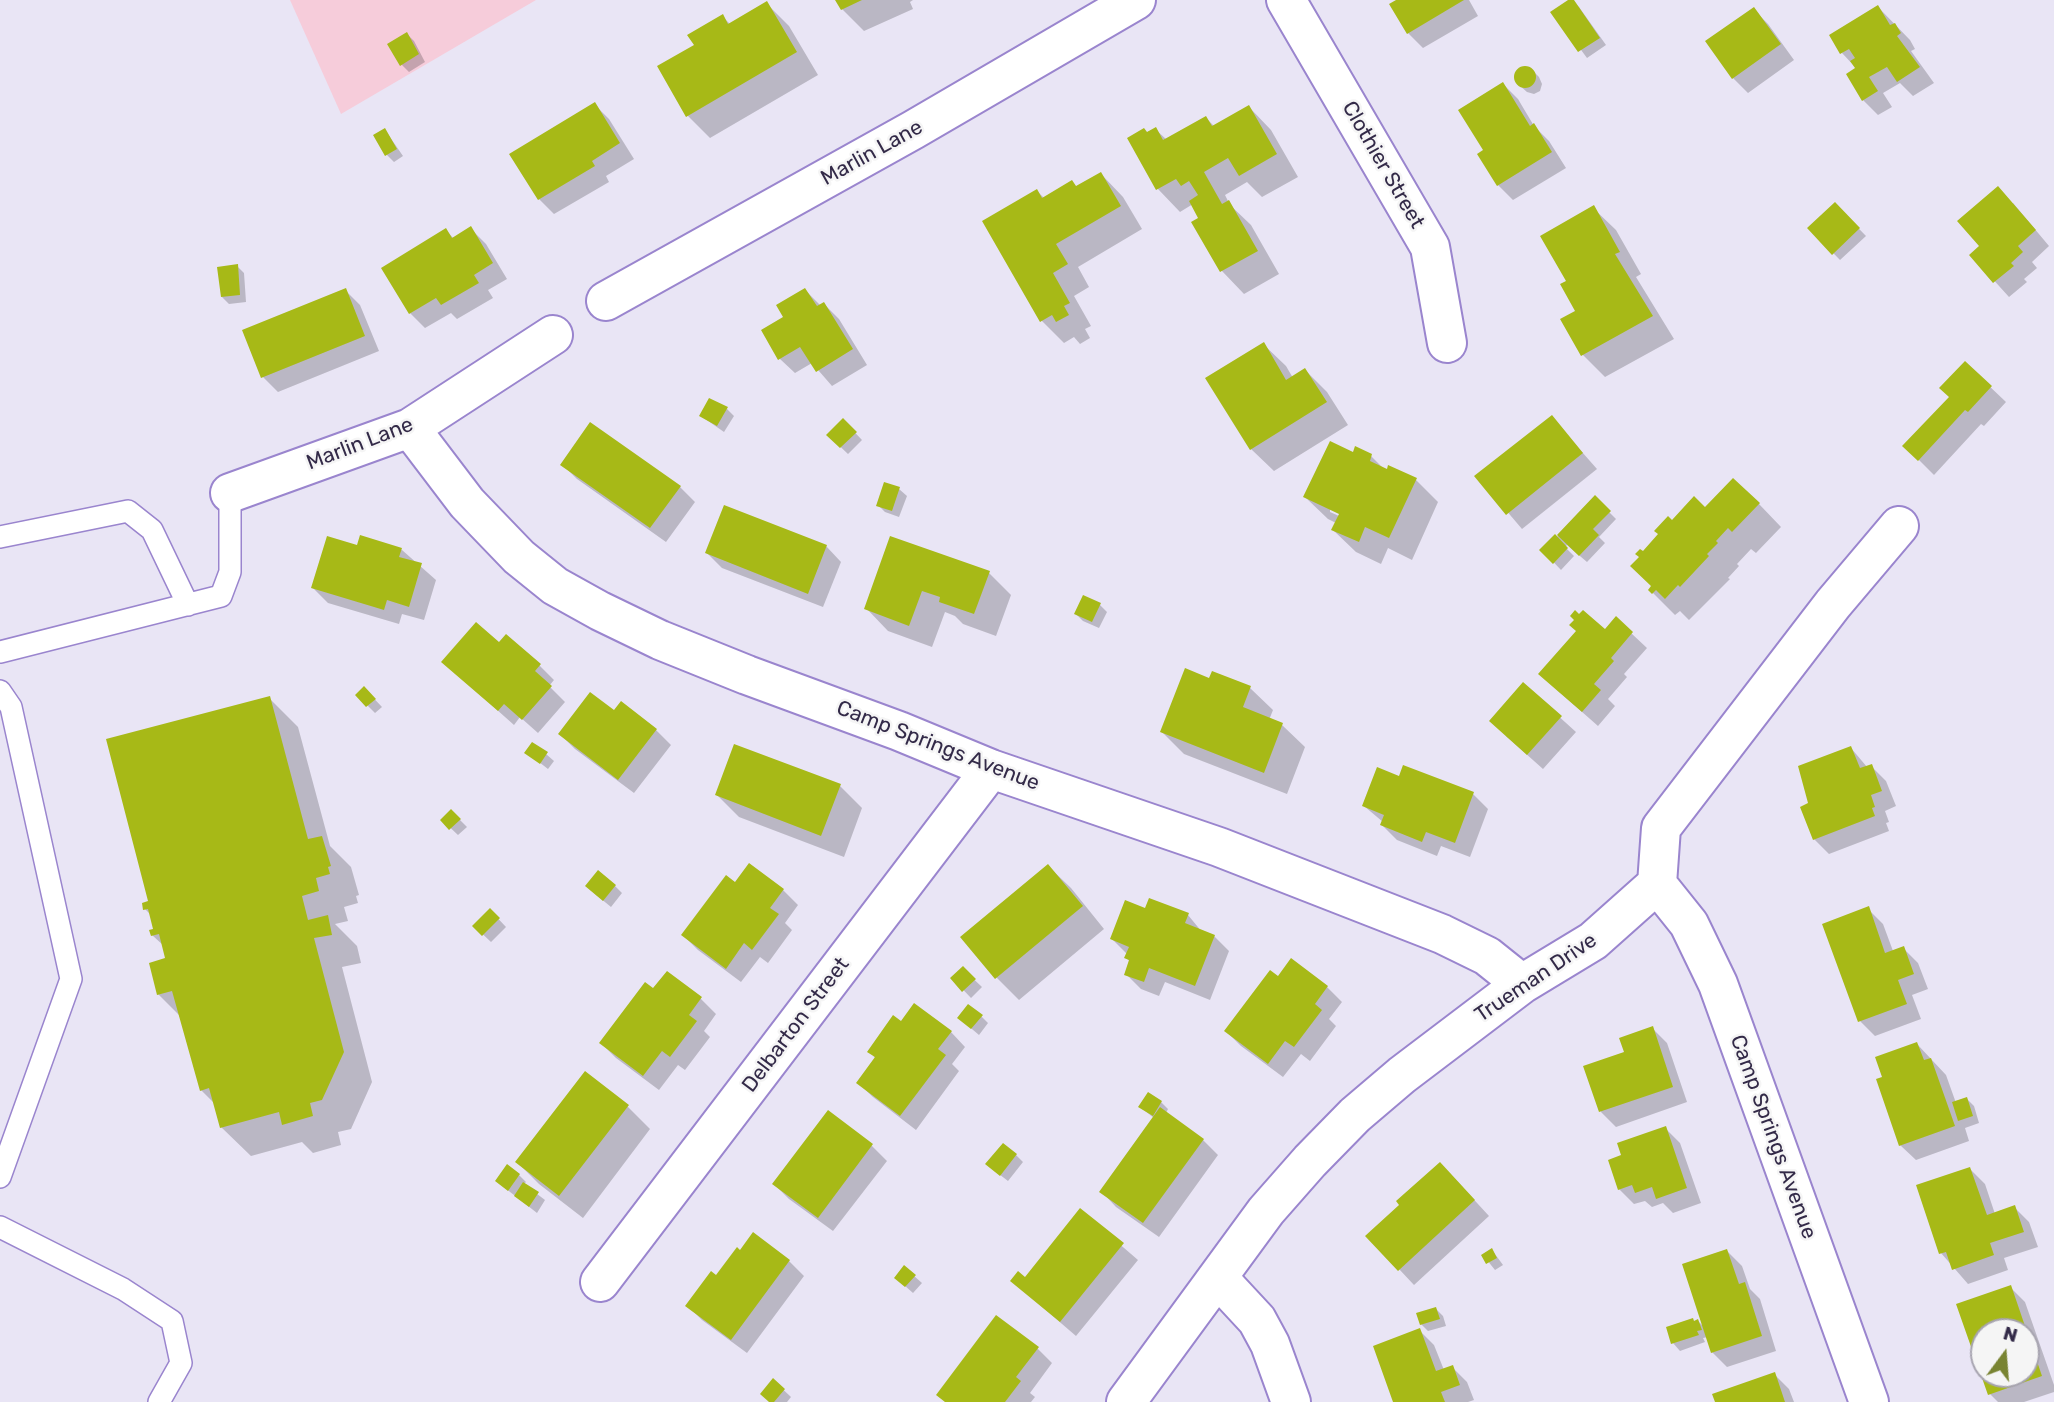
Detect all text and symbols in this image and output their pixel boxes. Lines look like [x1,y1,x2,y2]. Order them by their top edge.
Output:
street label: Clothier Street [1336,97,1430,233]
street label: Marlin Lane [817,115,927,191]
street label: Marlin Lane [303,412,417,476]
street label: Camp Springs Avenue [833,696,1043,796]
street label: Trueman Drive [1470,928,1602,1028]
street label: Delbarton Street [737,953,855,1097]
street label: Camp Springs Avenue [1724,1032,1822,1242]
north arrow [1970,1318,2040,1388]
text: N [2001,1321,2020,1347]

